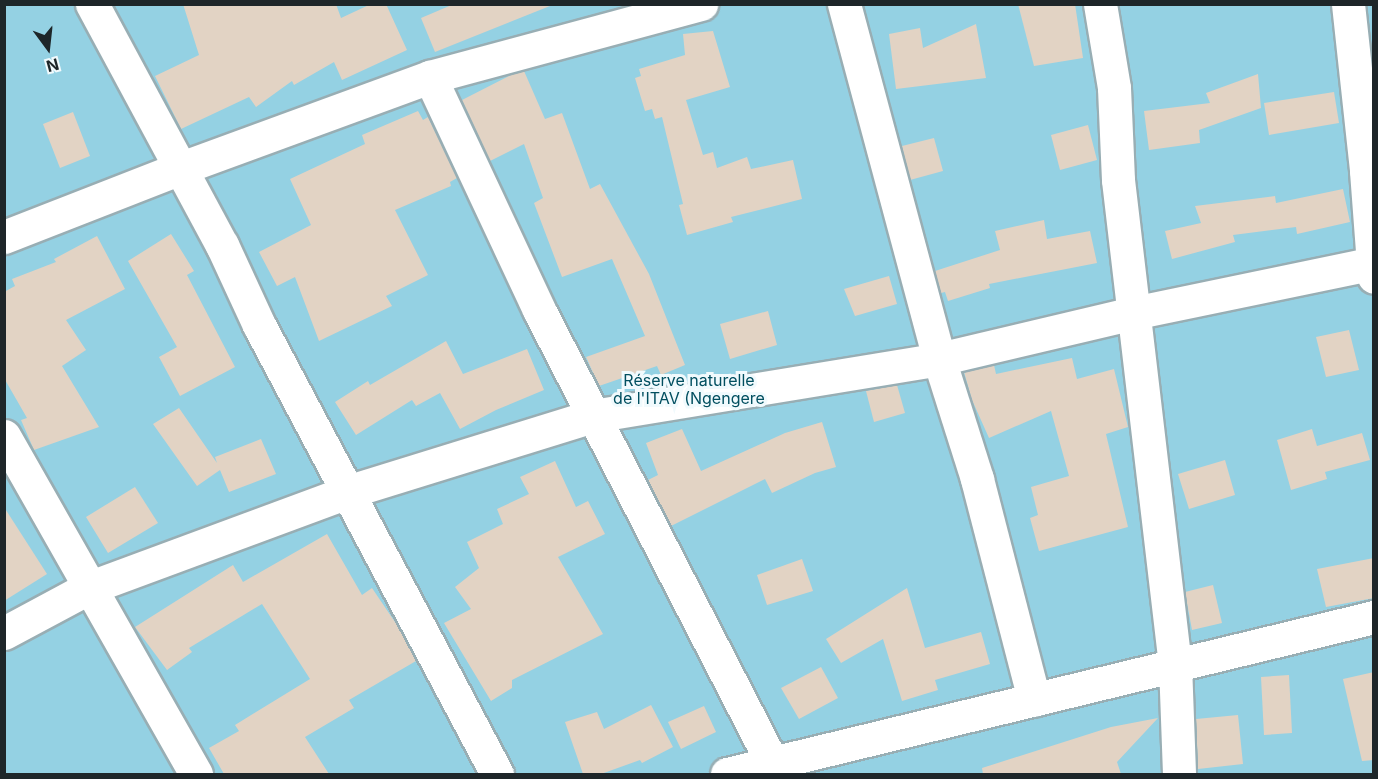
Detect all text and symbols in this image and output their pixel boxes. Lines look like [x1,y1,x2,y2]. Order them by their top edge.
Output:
north arrow [18,18,78,78]
text: N [44,54,61,77]
park label: Réserve naturelle de l'ITAV (Ngengere [613,370,765,408]

